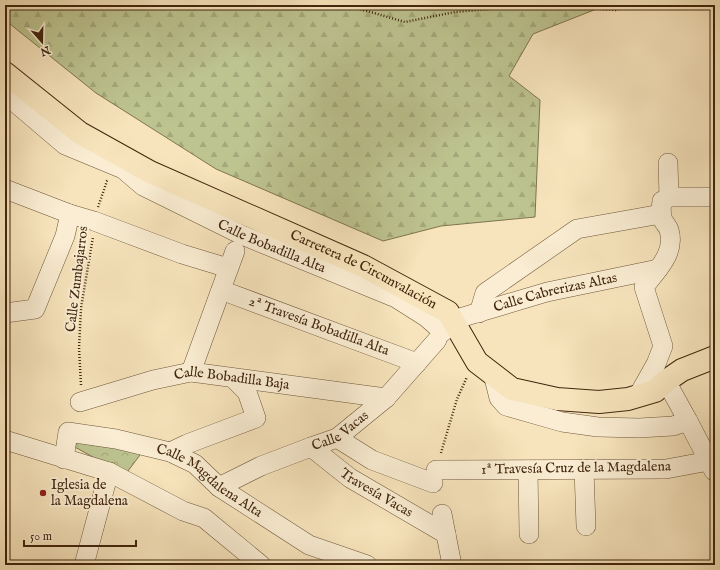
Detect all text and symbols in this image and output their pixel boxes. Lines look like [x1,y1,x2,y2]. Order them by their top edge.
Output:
north arrow [22,22,62,62]
text: N [38,42,53,59]
street label: Calle Bobadilla Alta [215,215,329,278]
street label: Calle Zumbajarros [62,225,92,333]
street label: Carretera de Circunvalación [287,226,441,314]
street label: Calle Cabrerizas Altas [491,269,619,316]
street label: 2ª Travesía Bobadilla Alta [246,292,392,360]
street label: Calle Bobadilla Baja [172,363,291,394]
street label: Calle Vacas [309,407,372,455]
street label: Calle Magdalena Alta [155,440,267,522]
street label: 1ª Travesía Cruz de la Magdalena [481,457,672,479]
street label: Travesía Vacas [336,464,416,522]
place label: Iglesia de la Magdalena [51,476,129,510]
marker: Iglesia de la Magdalena [38,488,48,498]
scale bar [24,522,136,548]
text: 50 m [30,529,52,544]

